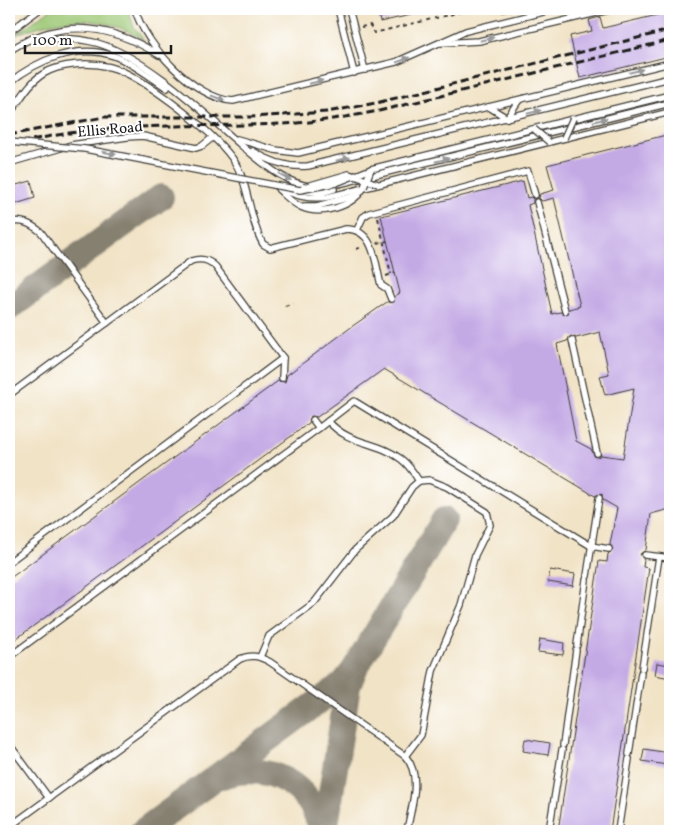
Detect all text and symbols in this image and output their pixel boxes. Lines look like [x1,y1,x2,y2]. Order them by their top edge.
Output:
scale bar [25,22,171,54]
text: 100 m [32,31,72,52]
one-way arrow [480,35,495,43]
one-way arrow [396,55,410,63]
one-way arrow [629,67,644,75]
one-way arrow [309,78,324,86]
one-way arrow [211,94,226,102]
one-way arrow [527,107,542,115]
one-way arrow [592,116,607,124]
street label: Ellis Road [76,117,144,144]
one-way arrow [101,150,117,158]
one-way arrow [335,155,350,163]
one-way arrow [435,156,450,164]
one-way arrow [277,173,292,181]

